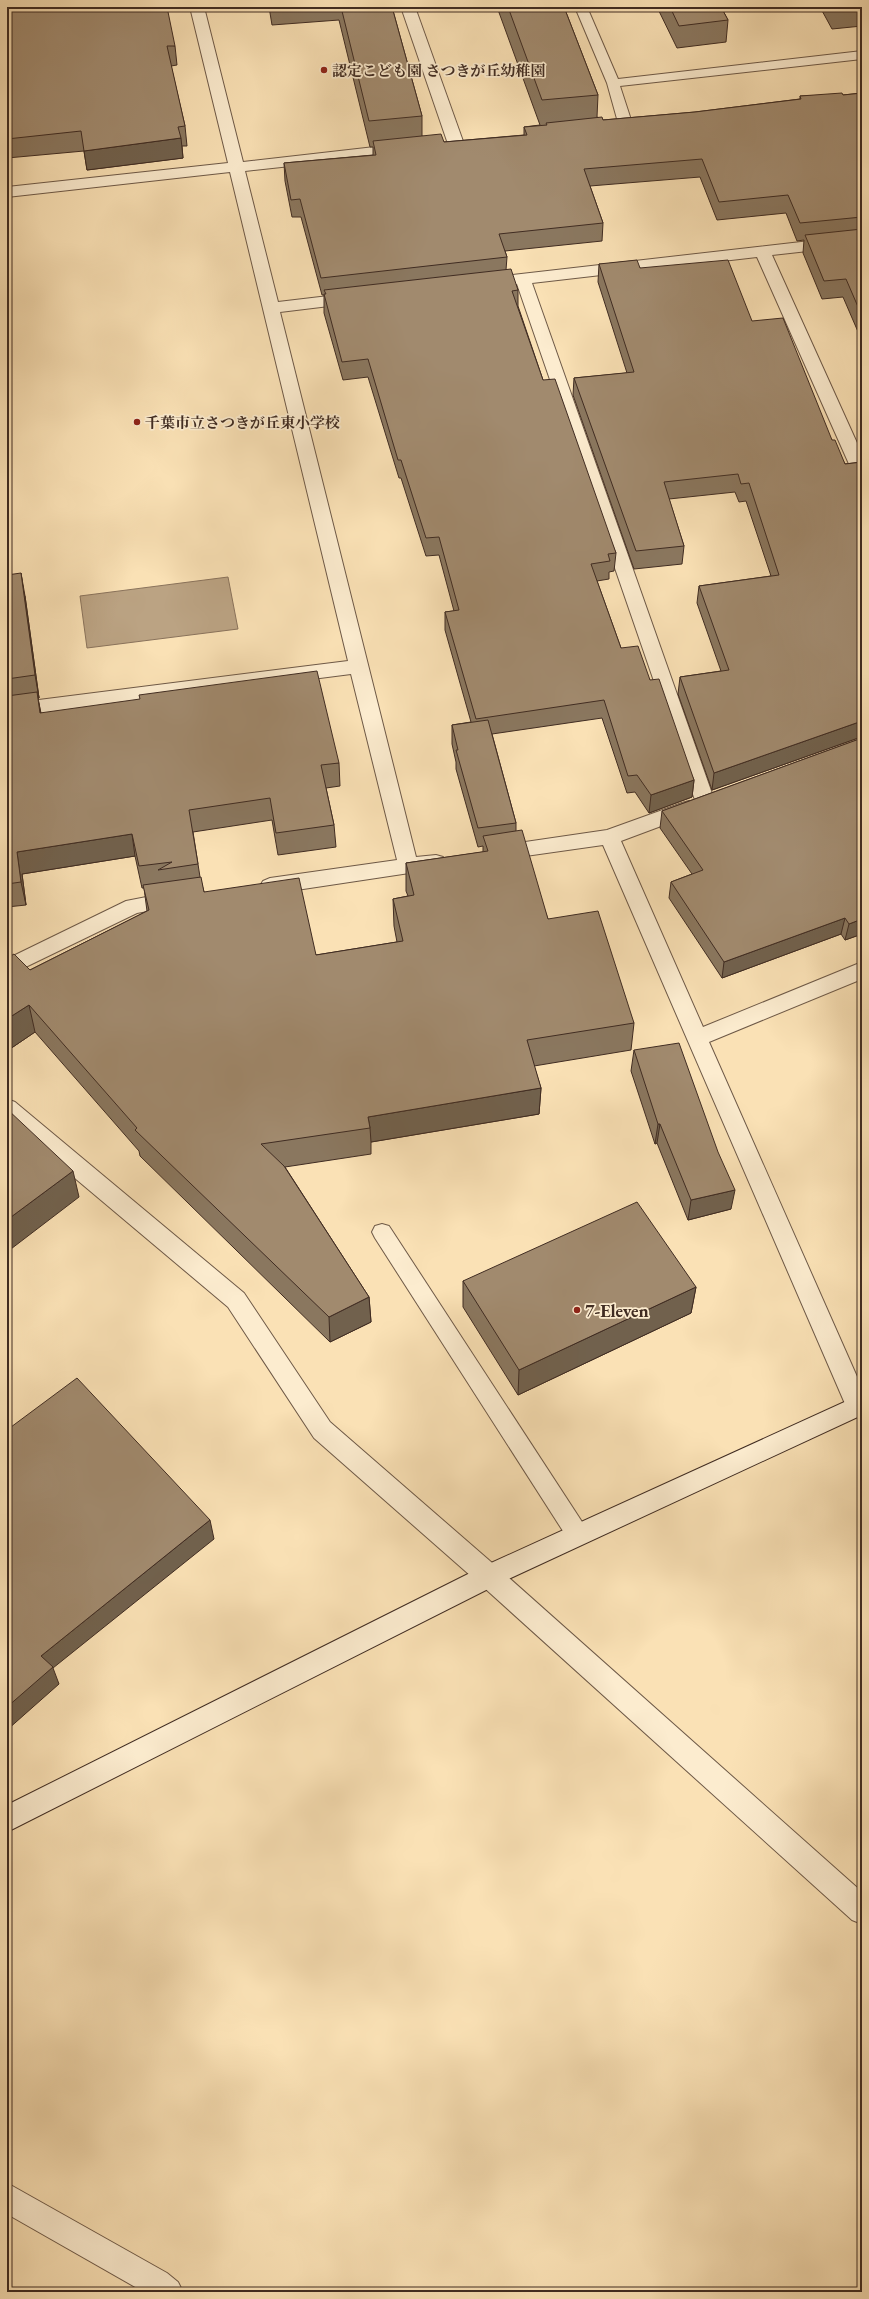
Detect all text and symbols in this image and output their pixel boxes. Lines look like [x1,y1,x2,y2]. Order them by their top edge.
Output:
place label: 認定こども園 さつきが丘幼稚園 [332,61,546,80]
marker: 認定こども園 さつきが丘幼稚園 [319,65,329,75]
place label: 千葉市立さつきが丘東小学校 [145,413,340,432]
marker: 千葉市立さつきが丘東小学校 [132,417,142,427]
place label: 7-Eleven [585,1299,649,1322]
marker: 7-Eleven [572,1305,582,1315]

